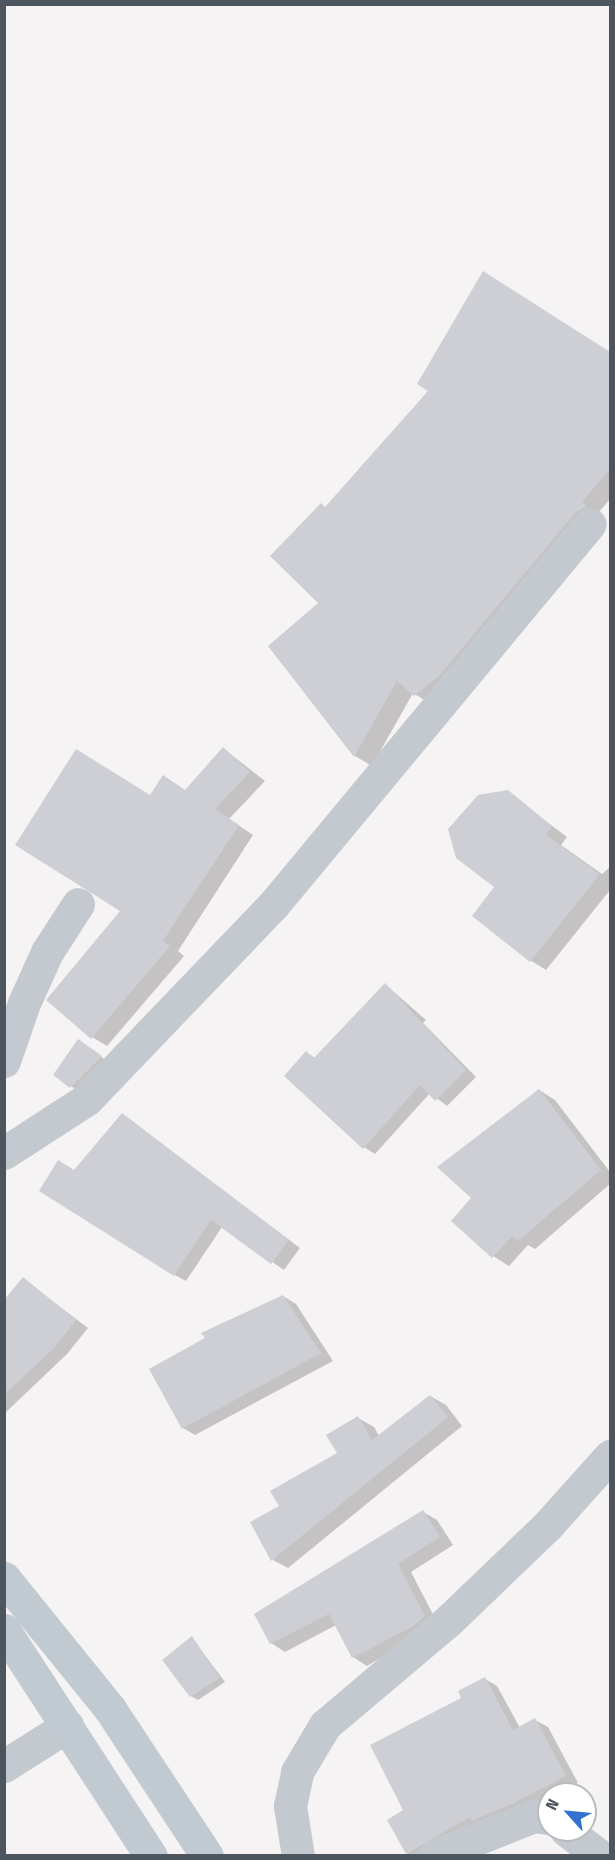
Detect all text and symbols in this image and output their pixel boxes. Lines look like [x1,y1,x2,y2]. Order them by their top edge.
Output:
north arrow [537,1782,597,1842]
text: N [542,1796,563,1813]

